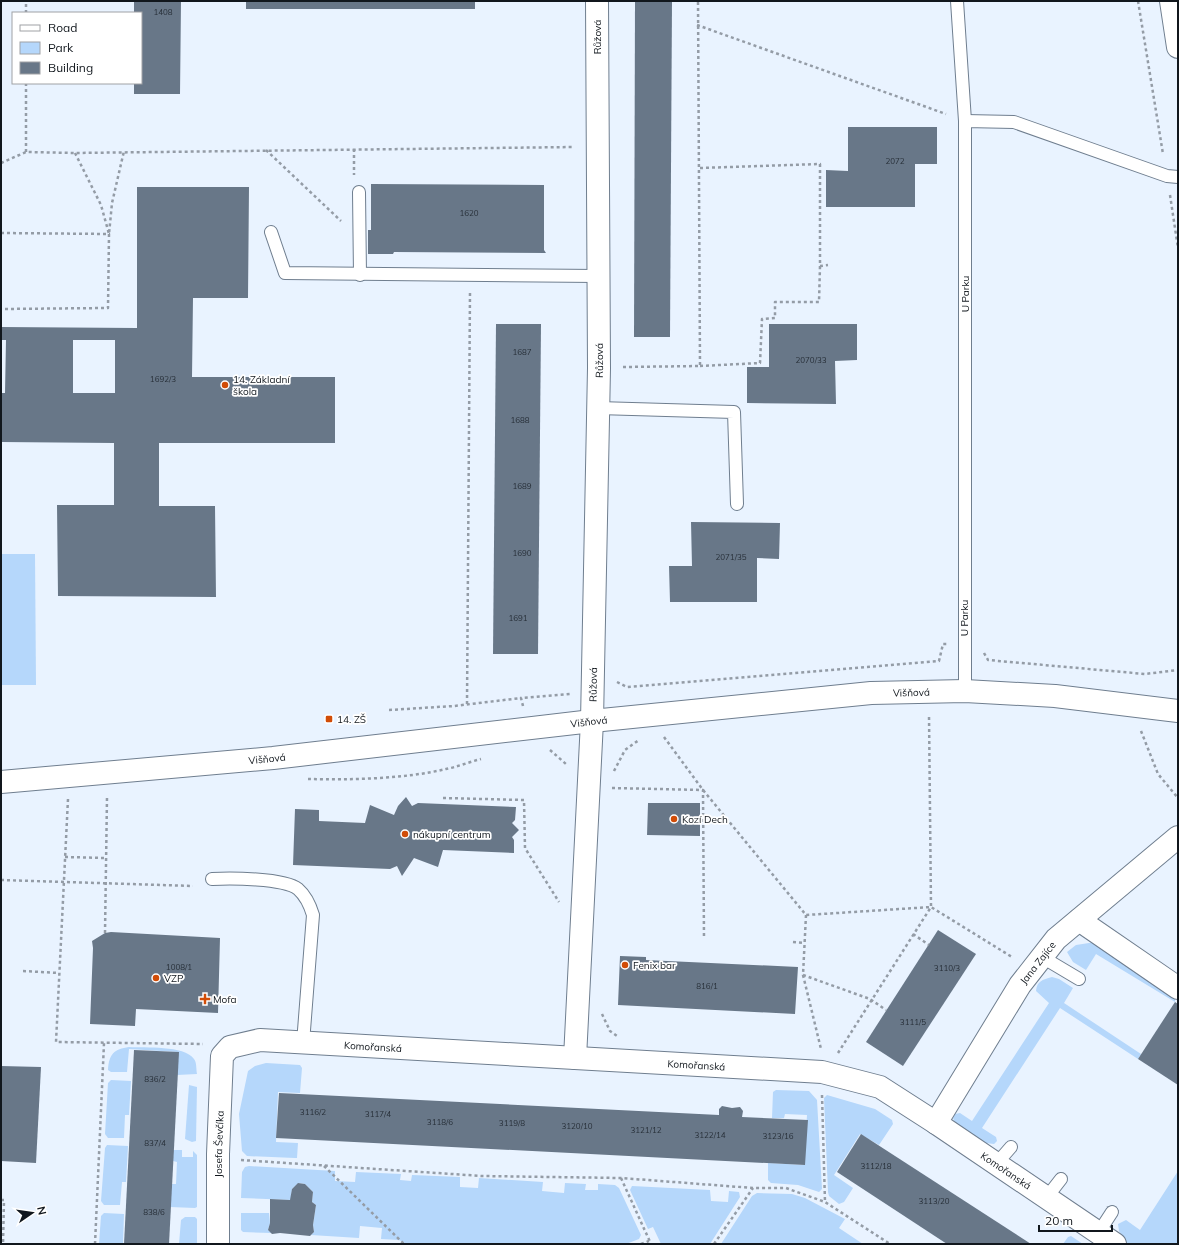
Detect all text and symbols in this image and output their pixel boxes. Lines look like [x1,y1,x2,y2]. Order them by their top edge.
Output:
house number: 1408 [153,7,173,17]
legend [12,12,142,84]
text: Road [48,20,77,35]
street label: Růžová [591,20,604,54]
text: Park [48,40,74,55]
text: Building [48,60,93,75]
house number: 2072 [885,156,905,166]
house number: 1620 [459,208,479,218]
street label: U Parku [959,276,972,312]
street label: Růžová [592,343,606,378]
house number: 1687 [512,347,532,357]
house number: 2070/33 [795,355,827,365]
place label: 14. Základní škola [233,373,290,398]
house number: 1692/3 [150,374,176,384]
marker: 14. Základní škola [220,380,230,390]
house number: 1688 [510,415,530,425]
house number: 1689 [512,481,532,491]
house number: 1690 [512,548,532,558]
house number: 2071/35 [715,552,747,562]
street label: U Parku [958,600,971,636]
house number: 1691 [508,613,528,623]
street label: Růžová [586,667,600,702]
street label: Višňová [893,685,930,699]
place label: 14. ZŠ [337,713,366,726]
street label: Višňová [570,713,608,730]
marker: 14. ZŠ [324,714,334,724]
street label: Višňová [248,750,286,767]
place label: Kozí Dech [682,813,728,826]
marker: Kozí Dech [669,814,679,824]
place label: nákupní centrum [413,828,491,841]
marker: nákupní centrum [400,829,410,839]
street label: Jana Zajíce [1017,939,1058,987]
place label: Fenix bar [633,959,676,972]
marker: Fenix bar [620,960,630,970]
house number: 1008/1 [166,962,192,972]
house number: 3110/3 [934,963,960,973]
place label: VZP [164,972,184,985]
marker: VZP [151,973,161,983]
house number: 816/1 [696,981,718,991]
place label: Mofa [213,993,237,1006]
marker: Mofa [200,994,210,1004]
house number: 3111/5 [900,1017,926,1027]
street label: Komořanská [344,1038,402,1055]
street label: Komořanská [667,1057,726,1073]
house number: 836/2 [144,1074,166,1084]
house number: 3116/2 [300,1107,326,1117]
house number: 3117/4 [365,1109,391,1119]
street label: Josefa Ševčíka [211,1110,226,1177]
house number: 3118/6 [427,1117,453,1127]
house number: 3119/8 [499,1118,525,1128]
house number: 3120/10 [561,1121,593,1131]
house number: 3121/12 [630,1125,662,1135]
house number: 3122/14 [694,1130,726,1140]
house number: 3123/16 [762,1131,794,1141]
house number: 837/4 [144,1138,166,1148]
street label: Komořanská [978,1149,1034,1192]
house number: 3112/18 [860,1161,892,1171]
north arrow [12,1193,52,1233]
house number: 3113/20 [918,1196,950,1206]
text: N [34,1205,49,1216]
house number: 838/6 [143,1207,165,1217]
scale bar [1039,1207,1112,1233]
text: 20 m [1045,1213,1073,1228]

